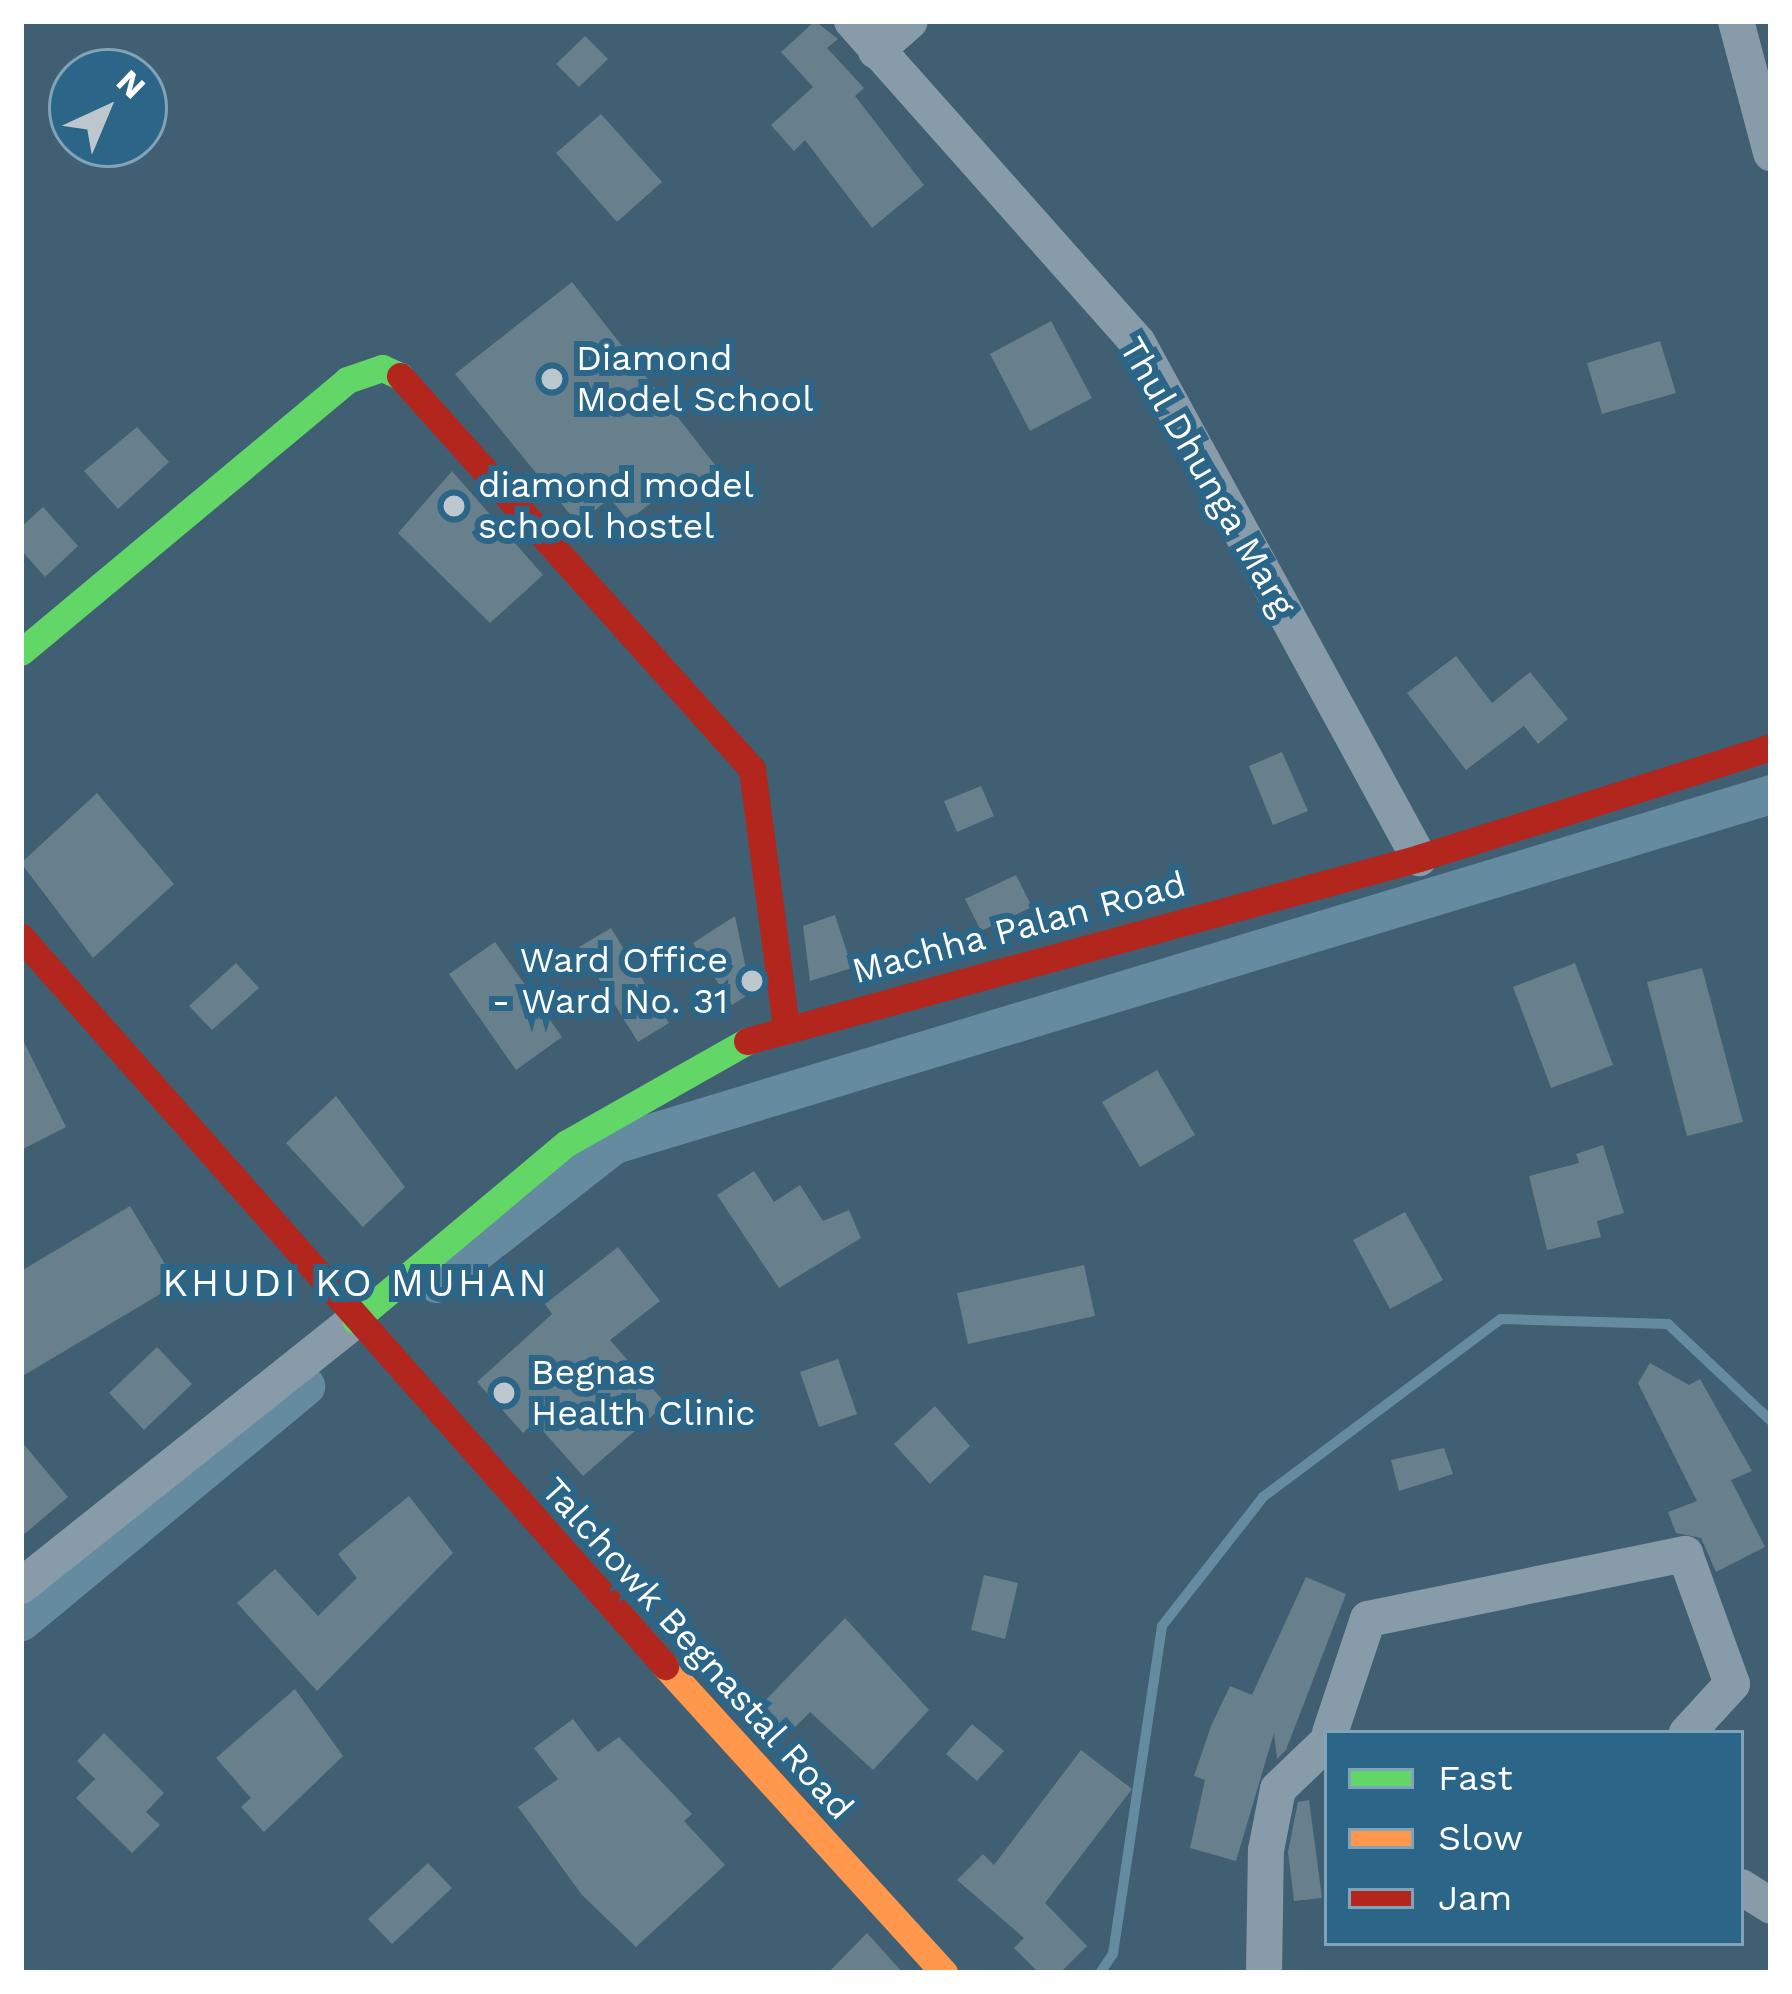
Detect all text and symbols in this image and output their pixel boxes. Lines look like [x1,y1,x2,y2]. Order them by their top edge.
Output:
north arrow [48,48,168,168]
text: N [109,61,154,106]
street label: Thul Dhunga Marg [1109,329,1305,625]
place label: Diamond Model School [576,336,814,421]
marker: Diamond Model School [539,366,565,392]
place label: diamond model school hostel [478,463,754,548]
marker: diamond model school hostel [441,493,467,519]
street label: Machha Palan Road [847,863,1191,993]
place label: Ward Office - Ward No. 31 [491,938,728,1023]
marker: Ward Office - Ward No. 31 [739,968,765,994]
district label: KHUDI KO MUHAN [162,1260,550,1306]
place label: Begnas Health Clinic [531,1350,756,1435]
marker: Begnas Health Clinic [488,1377,520,1409]
street label: Talchowk Begnastal Road [531,1468,863,1830]
legend [1324,1730,1744,1946]
text: Fast [1438,1757,1513,1799]
text: Slow [1438,1817,1523,1859]
text: Jam [1438,1877,1512,1919]

